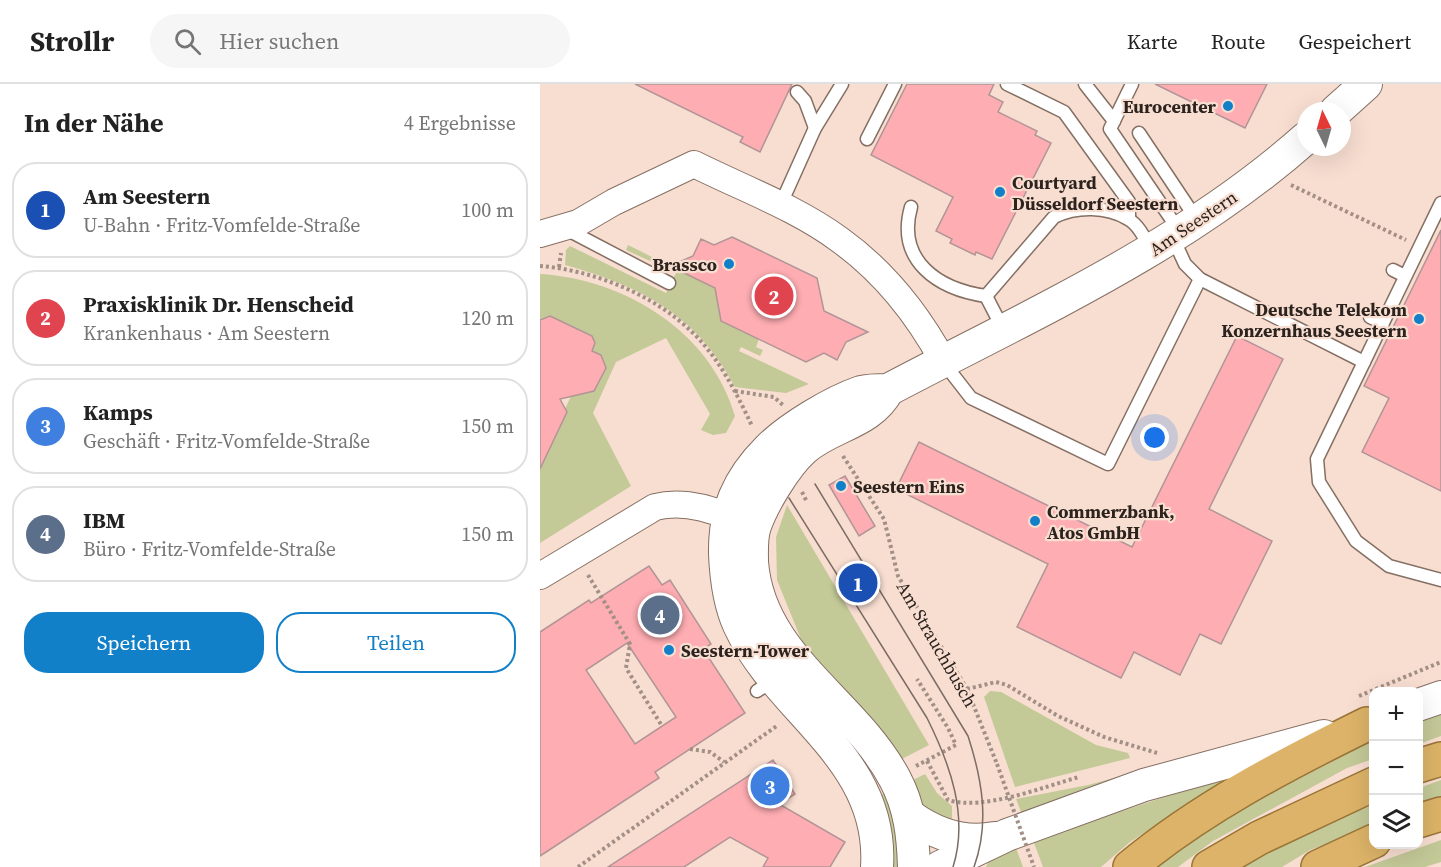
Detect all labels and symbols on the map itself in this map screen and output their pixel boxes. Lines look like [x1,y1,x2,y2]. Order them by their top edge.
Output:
place label: Eurocenter [1123,94,1217,119]
marker: Eurocenter [1221,99,1235,113]
north arrow [1297,102,1351,156]
place label: Courtyard Düsseldorf Seestern [1012,170,1178,216]
street label: Am Seestern [1144,184,1242,262]
marker: Courtyard Düsseldorf Seestern [993,185,1007,199]
place label: Brassco [652,252,717,277]
marker: Brassco [722,257,736,271]
pin: 2 [754,274,794,318]
place label: Deutsche Telekom Konzernhaus Seestern [1221,297,1407,343]
marker: Deutsche Telekom Konzernhaus Seestern [1412,312,1426,326]
your location [1140,423,1169,452]
place label: Seestern Eins [853,474,964,499]
marker: Seestern Eins [834,479,848,493]
place label: Commerzbank, Atos GmbH [1047,499,1175,545]
marker: Commerzbank, Atos GmbH [1028,514,1042,528]
pin: 1 [838,560,878,606]
street label: Am Strauchbusch [891,576,983,712]
pin: 4 [640,592,680,638]
place label: Seestern-Tower [681,638,810,663]
marker: Seestern-Tower [662,643,676,657]
pin: 3 [750,764,790,808]

